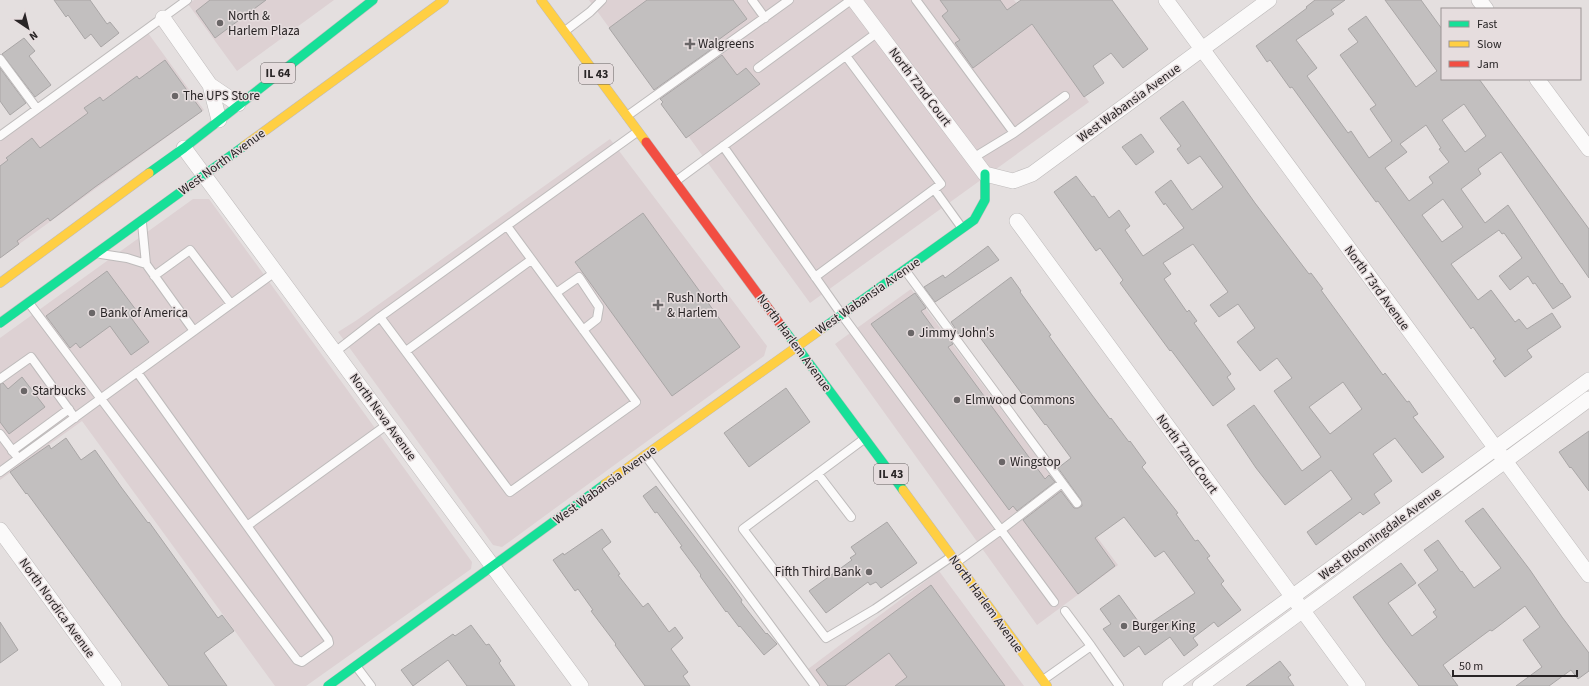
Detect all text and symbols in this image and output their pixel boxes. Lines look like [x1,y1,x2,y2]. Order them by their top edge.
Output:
place label: North & Harlem Plaza [228,7,300,40]
north arrow [8,8,48,48]
legend [1441,8,1581,80]
text: Fast [1477,16,1497,33]
marker: North & Harlem Plaza [215,18,225,28]
text: N [26,28,41,44]
place label: Walgreens [698,35,755,53]
text: Slow [1477,36,1502,53]
marker: Walgreens [685,39,695,49]
street label: North 72nd Court [884,44,956,131]
text: Jam [1477,56,1499,73]
street label: West Wabansia Avenue [1074,59,1184,147]
road number: IL 64 [261,63,295,83]
road number: IL 43 [579,64,613,84]
place label: The UPS Store [183,87,260,105]
marker: The UPS Store [170,91,180,101]
street label: West North Avenue [175,124,269,200]
street label: North 73rd Avenue [1340,242,1414,334]
street label: West Wabansia Avenue [812,253,924,339]
place label: Rush North & Harlem [667,289,728,322]
street label: North Harlem Avenue [752,290,836,396]
marker: Rush North & Harlem [652,299,664,311]
place label: Bank of America [100,304,188,322]
marker: Bank of America [87,308,97,318]
place label: Jimmy John's [919,324,995,342]
marker: Jimmy John's [906,328,916,338]
street label: North Neva Avenue [345,370,421,464]
place label: Starbucks [32,382,86,400]
marker: Starbucks [19,386,29,396]
place label: Elmwood Commons [965,391,1075,409]
marker: Elmwood Commons [952,395,962,405]
street label: North 72nd Court [1152,411,1222,498]
street label: West Wabansia Avenue [550,441,660,529]
place label: Wingstop [1010,453,1061,471]
marker: Wingstop [997,457,1007,467]
road number: IL 43 [874,464,908,484]
street label: West Bloomingdale Avenue [1315,483,1445,585]
street label: North Harlem Avenue [944,551,1028,657]
street label: North Nordica Avenue [15,554,99,662]
place label: Fifth Third Bank [775,563,862,581]
marker: Fifth Third Bank [864,567,874,577]
place label: Burger King [1132,617,1196,635]
marker: Burger King [1119,621,1129,631]
scale bar [1453,652,1577,678]
text: 50 m [1459,658,1483,675]

